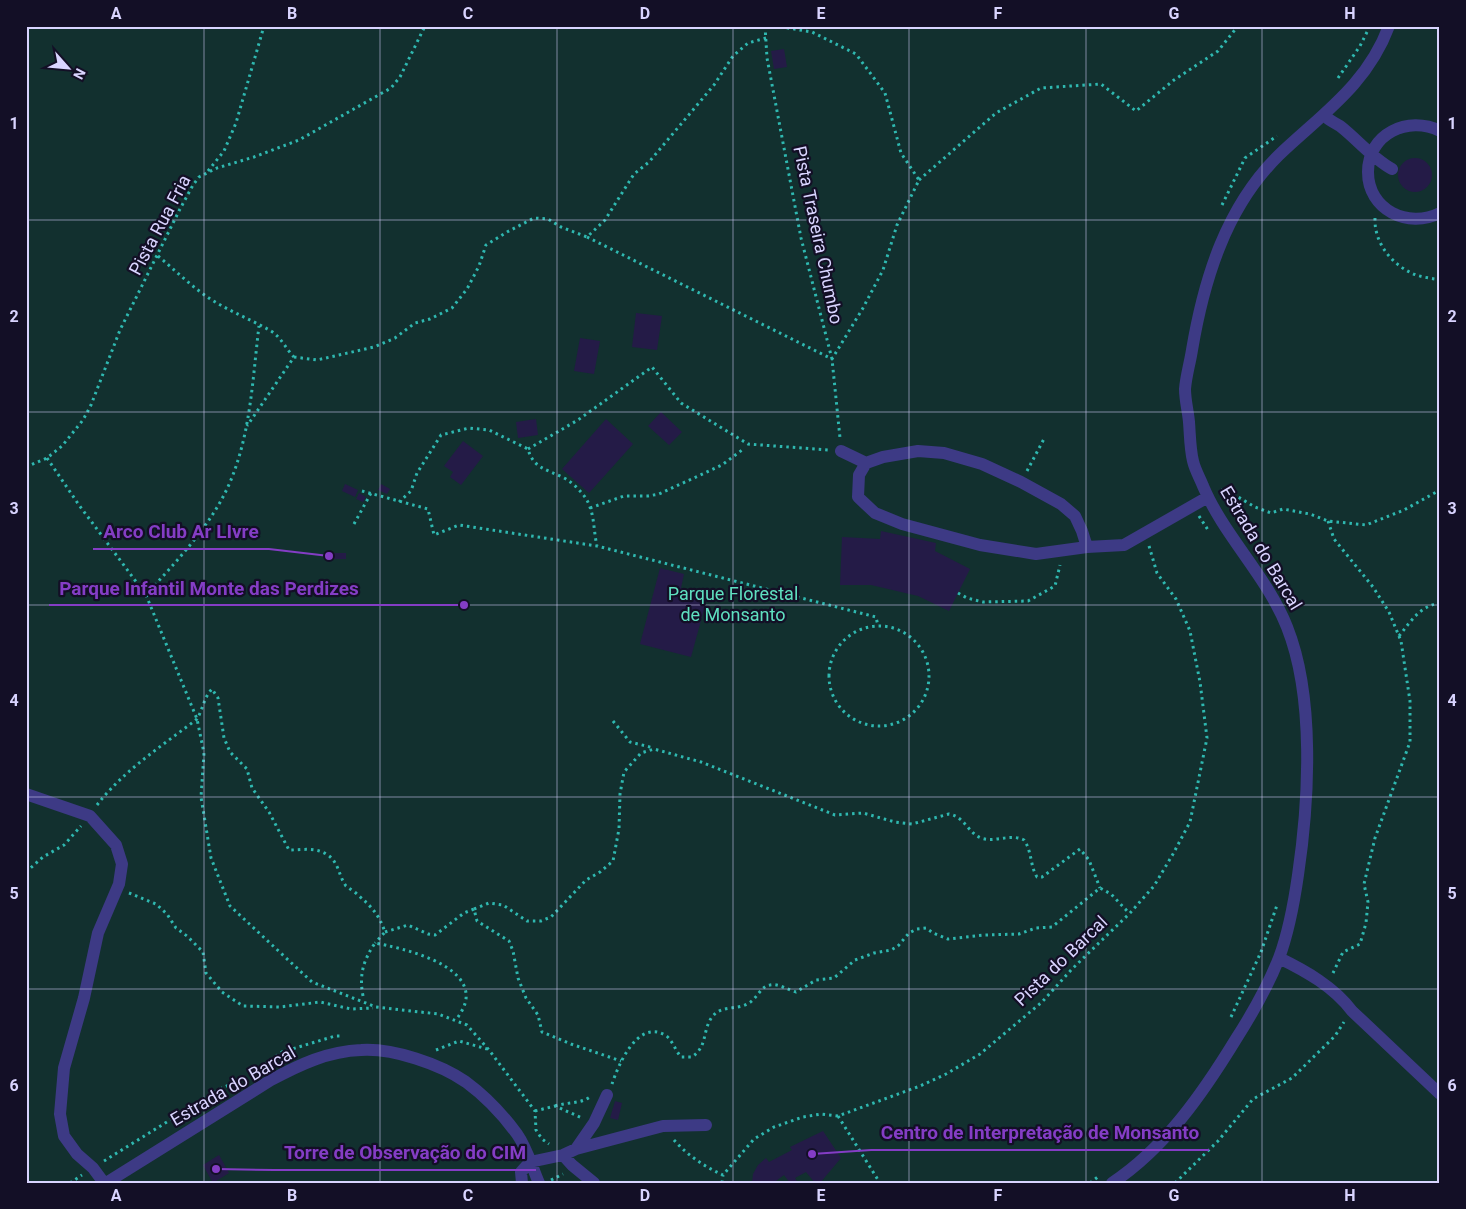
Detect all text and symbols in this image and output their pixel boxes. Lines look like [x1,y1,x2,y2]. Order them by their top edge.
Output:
text: A [111,4,122,23]
text: B [287,4,297,23]
text: C [463,4,473,23]
text: D [640,4,650,23]
text: E [817,4,826,23]
text: F [994,4,1003,23]
text: G [1169,4,1180,23]
text: H [1344,4,1356,23]
north arrow [42,42,92,92]
text: N [70,66,89,82]
text: 1 [9,114,19,133]
text: 1 [1447,114,1457,133]
street label: Pista Traseira Chumbo [789,144,848,326]
street label: Pista Rua Fria [124,171,195,278]
text: 2 [9,307,19,326]
text: 2 [1447,307,1457,326]
street label: Estrada do Barcal [1216,482,1307,613]
text: 3 [9,499,19,518]
text: 3 [1447,499,1457,518]
callout: Arco Club Ar LIvre [93,515,269,549]
text: Arco Club Ar LIvre [103,520,259,543]
callout: Parque Infantil Monte das Perdizes [49,571,369,605]
text: Parque Infantil Monte das Perdizes [59,577,359,600]
park label: Parque Florestal de Monsanto [668,583,798,625]
text: 4 [9,691,19,710]
text: 4 [1447,691,1457,710]
text: 5 [9,884,19,903]
text: 5 [1447,884,1457,903]
street label: Pista do Barcal [1010,911,1111,1010]
street label: Estrada do Barcal [167,1041,299,1130]
text: 6 [9,1076,19,1095]
text: 6 [1447,1076,1457,1095]
callout: Centro de Interpretação de Monsanto [871,1116,1209,1150]
text: Centro de Interpretação de Monsanto [881,1121,1199,1144]
callout: Torre de Observação do CIM [274,1136,536,1170]
text: Torre de Observação do CIM [284,1141,526,1164]
text: A [111,1186,122,1205]
text: B [287,1186,297,1205]
text: C [463,1186,473,1205]
text: D [640,1186,650,1205]
text: E [817,1186,826,1205]
text: F [994,1186,1003,1205]
text: G [1169,1186,1180,1205]
text: H [1344,1186,1356,1205]

